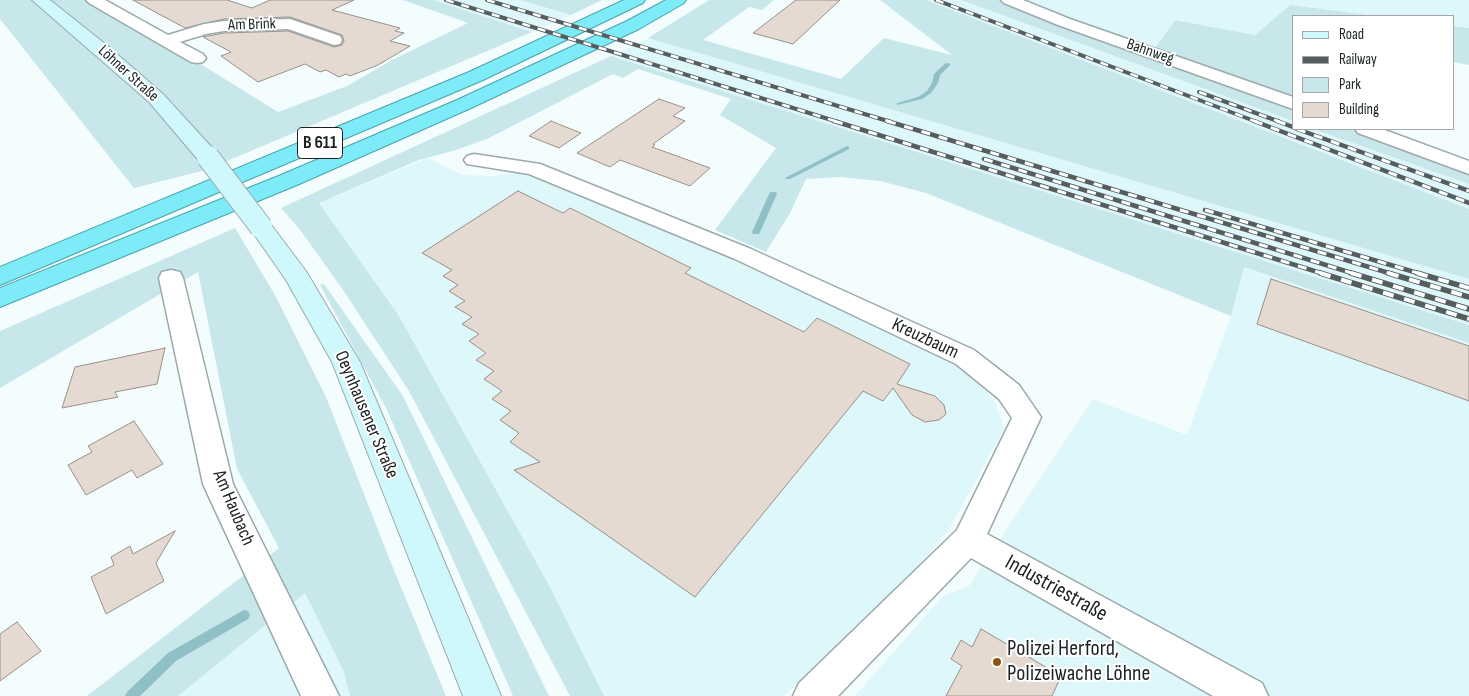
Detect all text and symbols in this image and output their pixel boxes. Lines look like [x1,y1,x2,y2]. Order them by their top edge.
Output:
street label: Am Brink [228,15,276,35]
legend [1292,15,1454,130]
text: Road [1339,25,1364,44]
street label: Bahnweg [1124,35,1176,69]
street label: Löhner Straße [94,42,162,106]
text: Railway [1339,50,1377,69]
text: Park [1339,75,1361,94]
text: Building [1339,100,1379,119]
road number: B 611 [298,128,342,158]
street label: Kreuzbaum [888,314,962,364]
street label: Oeynhausener Straße [329,348,403,482]
street label: Am Haubach [207,467,259,549]
street label: Industriestraße [1000,550,1112,628]
place label: Polizei Herford, Polizeiwache Löhne [1007,636,1150,688]
marker: Polizei Herford, Polizeiwache Löhne [991,656,1003,668]

